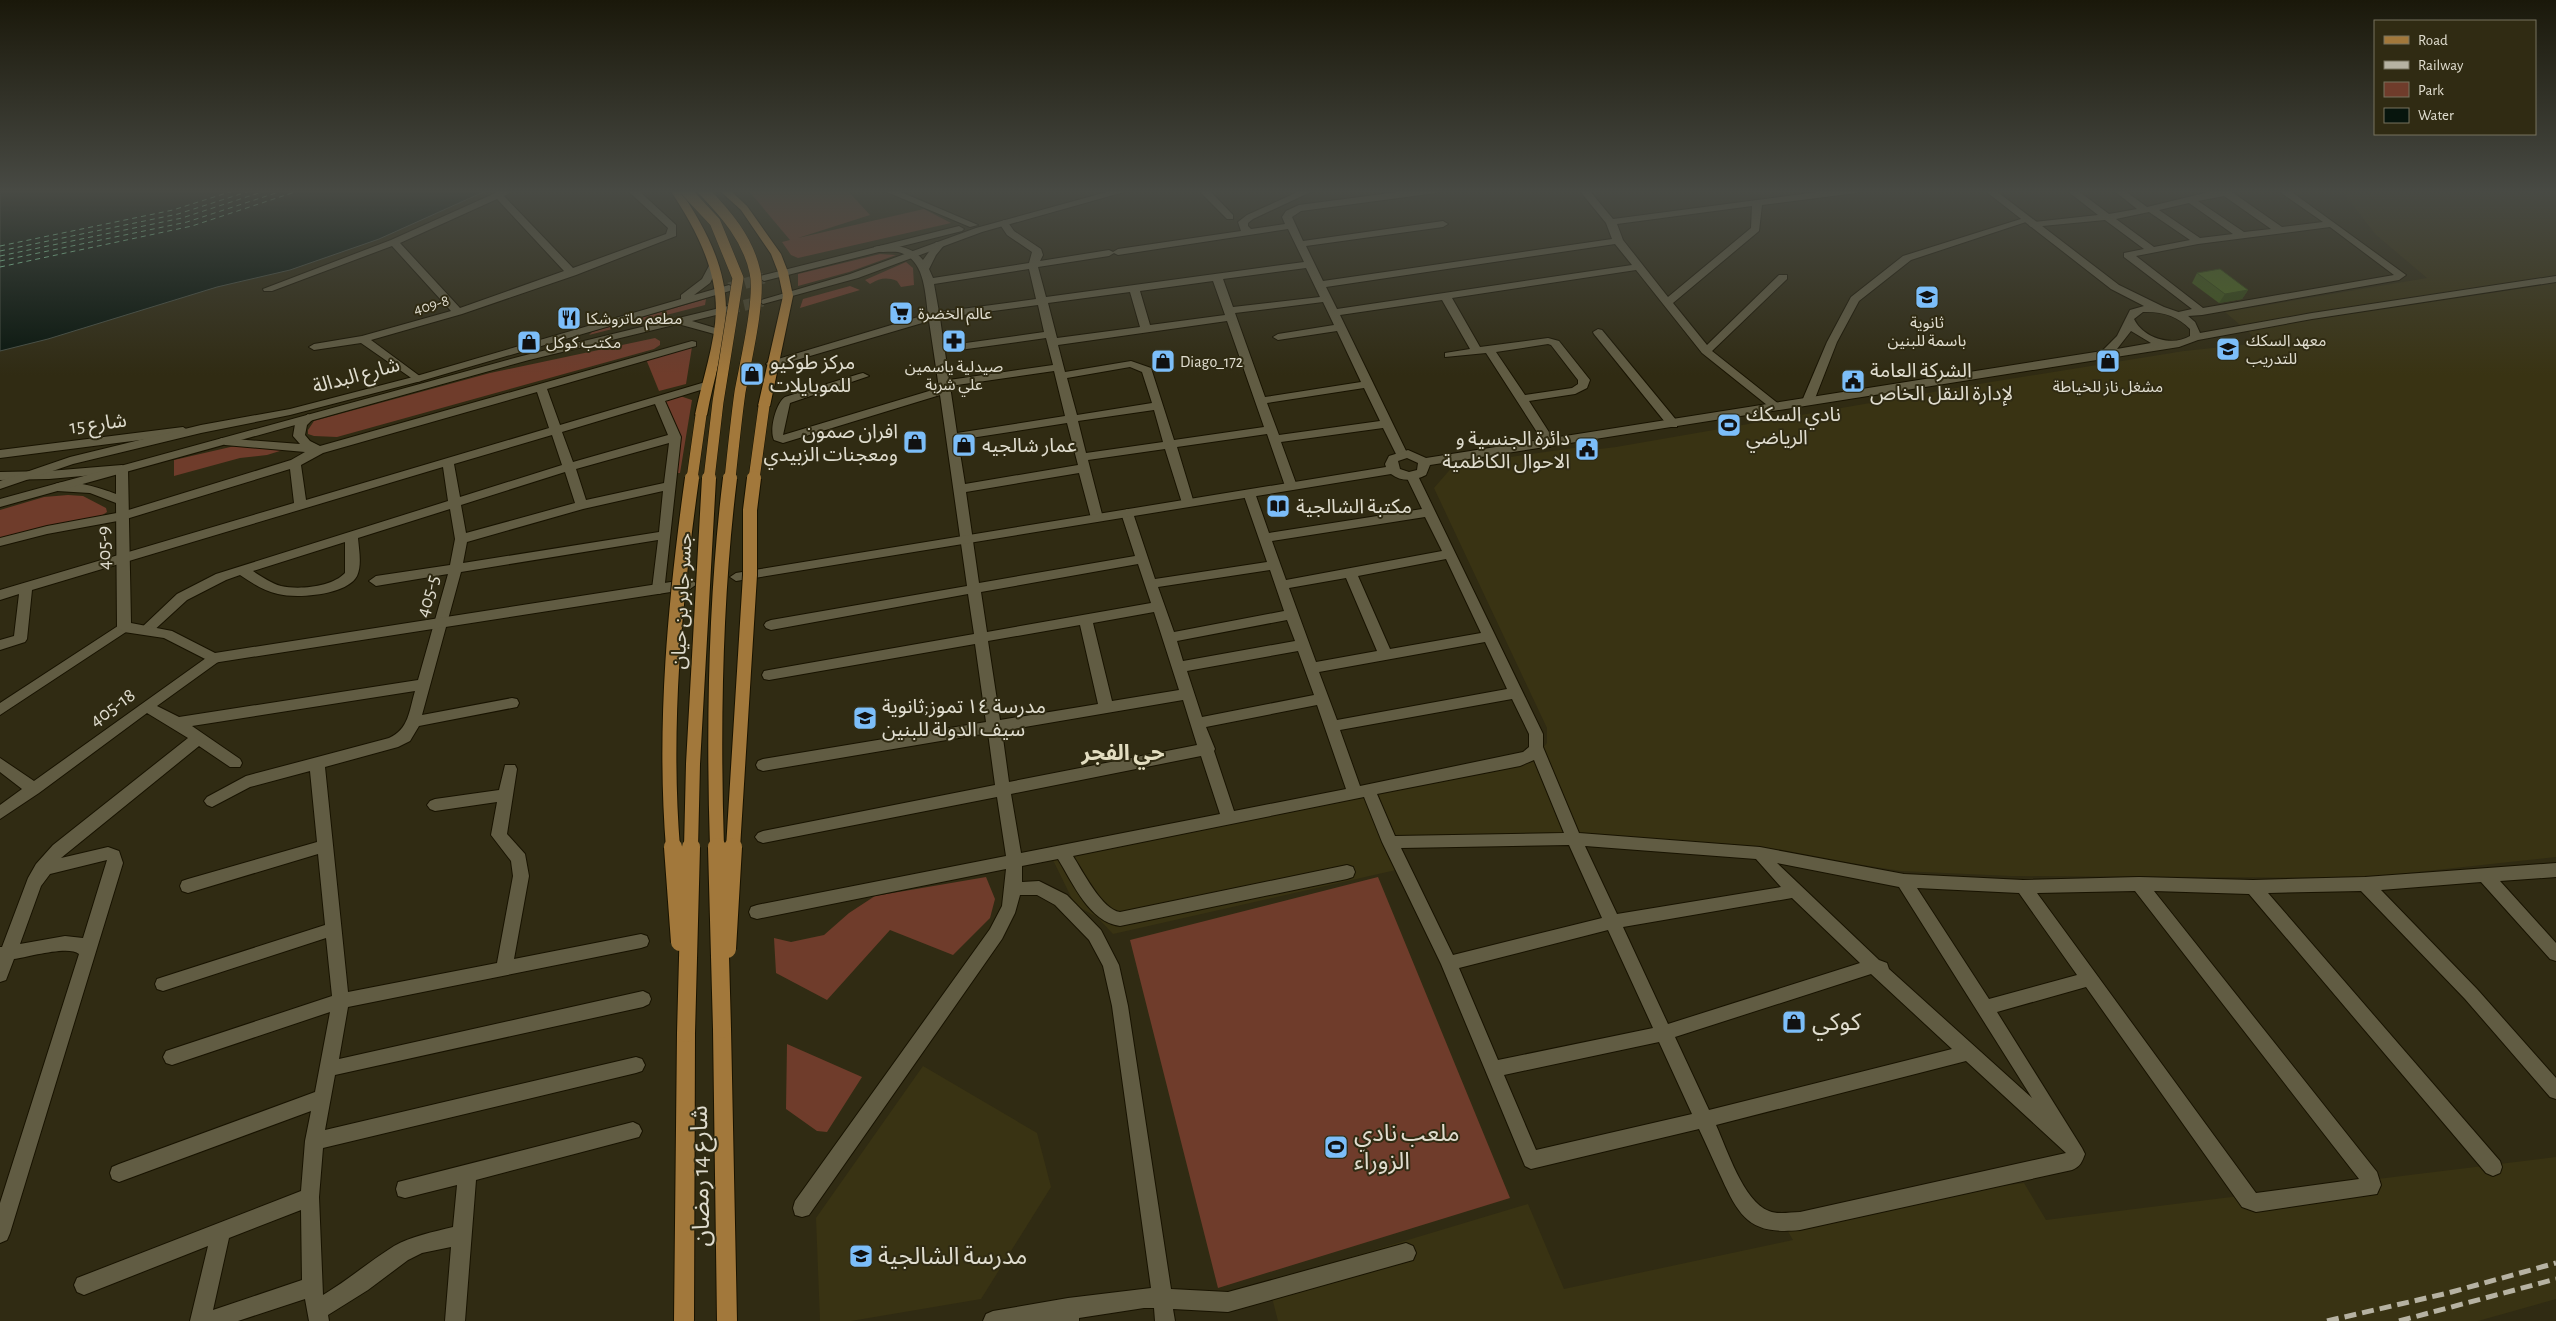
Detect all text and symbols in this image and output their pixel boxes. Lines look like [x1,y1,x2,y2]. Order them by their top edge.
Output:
legend [2374,20,2536,135]
text: Road [2418,33,2448,48]
text: Railway [2418,58,2464,73]
text: Park [2418,83,2444,98]
text: Water [2418,108,2454,123]
school or university icon: ثانوية باسمة للبنين [1914,284,1940,310]
street label: 409-8 [412,292,451,318]
supermarket icon: عالم الخضرة [888,300,914,326]
restaurant icon: مطعم ماتروشكا [556,305,582,331]
place label: عالم الخضرة [918,306,992,326]
place label: مطعم ماتروشكا [586,311,682,331]
place label: ثانوية باسمة للبنين [1888,315,1966,350]
pharmacy icon: صيدلية ياسمين علي شربة [941,328,967,354]
shop icon: مكتب كوكل [516,329,542,355]
place label: معهد السكك للتدريب [2246,333,2326,368]
place label: مكتب كوكل [546,335,621,352]
school or university icon: معهد السكك للتدريب [2215,336,2241,362]
shop icon: Diago_172 [1150,348,1176,374]
shop icon: مشغل ناز للخياطة [2095,348,2121,374]
place label: مركز طوكيو للموبايلات [770,353,855,397]
place label: Diago_172 [1180,354,1243,370]
street label: شارع البدالة [310,355,403,401]
place label: صيدلية ياسمين علي شربة [905,359,1003,397]
shop icon: مركز طوكيو للموبايلات [739,361,765,387]
place label: الشركة العامة لإدارة النقل الخاص [1870,361,2013,406]
public building icon: الشركة العامة لإدارة النقل الخاص [1840,368,1866,394]
place label: مشغل ناز للخياطة [2053,379,2163,396]
place label: نادي السكك الرياضي [1746,405,1841,453]
street label: شارع 15 [68,411,128,441]
sports icon: نادي السكك الرياضي [1716,412,1742,438]
place label: افران صمون ومعجنات الزبيدي [764,422,898,470]
shop icon: افران صمون ومعجنات الزبيدي [902,429,928,455]
place label: دائرة الجنسية و الاحوال الكاظمية [1442,429,1570,473]
shop icon: عمار شالجيه [951,432,977,458]
place label: عمار شالجيه [982,436,1077,457]
public building icon: دائرة الجنسية و الاحوال الكاظمية [1574,436,1600,462]
library icon: مكتبة الشالجية [1265,493,1291,519]
place label: مكتبة الشالجية [1296,497,1412,517]
street label: 405-9 [94,526,114,570]
street label: جسر جابر بن حيان [668,532,697,670]
street label: 405-5 [412,573,444,620]
street label: 405-18 [86,685,139,731]
place label: مدرسة ١٤ تموز;ثانوية سيف الدولة للبنين [882,697,1046,741]
school or university icon: مدرسة ١٤ تموز;ثانوية سيف الدولة للبنين [852,705,878,731]
district label: حي الفجر [1080,742,1165,770]
shop icon: كوكي [1781,1009,1807,1035]
place label: كوكي [1812,1011,1862,1041]
street label: شارع 14 رمضان [688,1105,718,1247]
place label: ملعب نادي الزوراء [1354,1122,1460,1175]
sports icon: ملعب نادي الزوراء [1323,1134,1349,1160]
school or university icon: مدرسة الشالجية [848,1243,874,1269]
place label: مدرسة الشالجية [878,1245,1027,1270]

